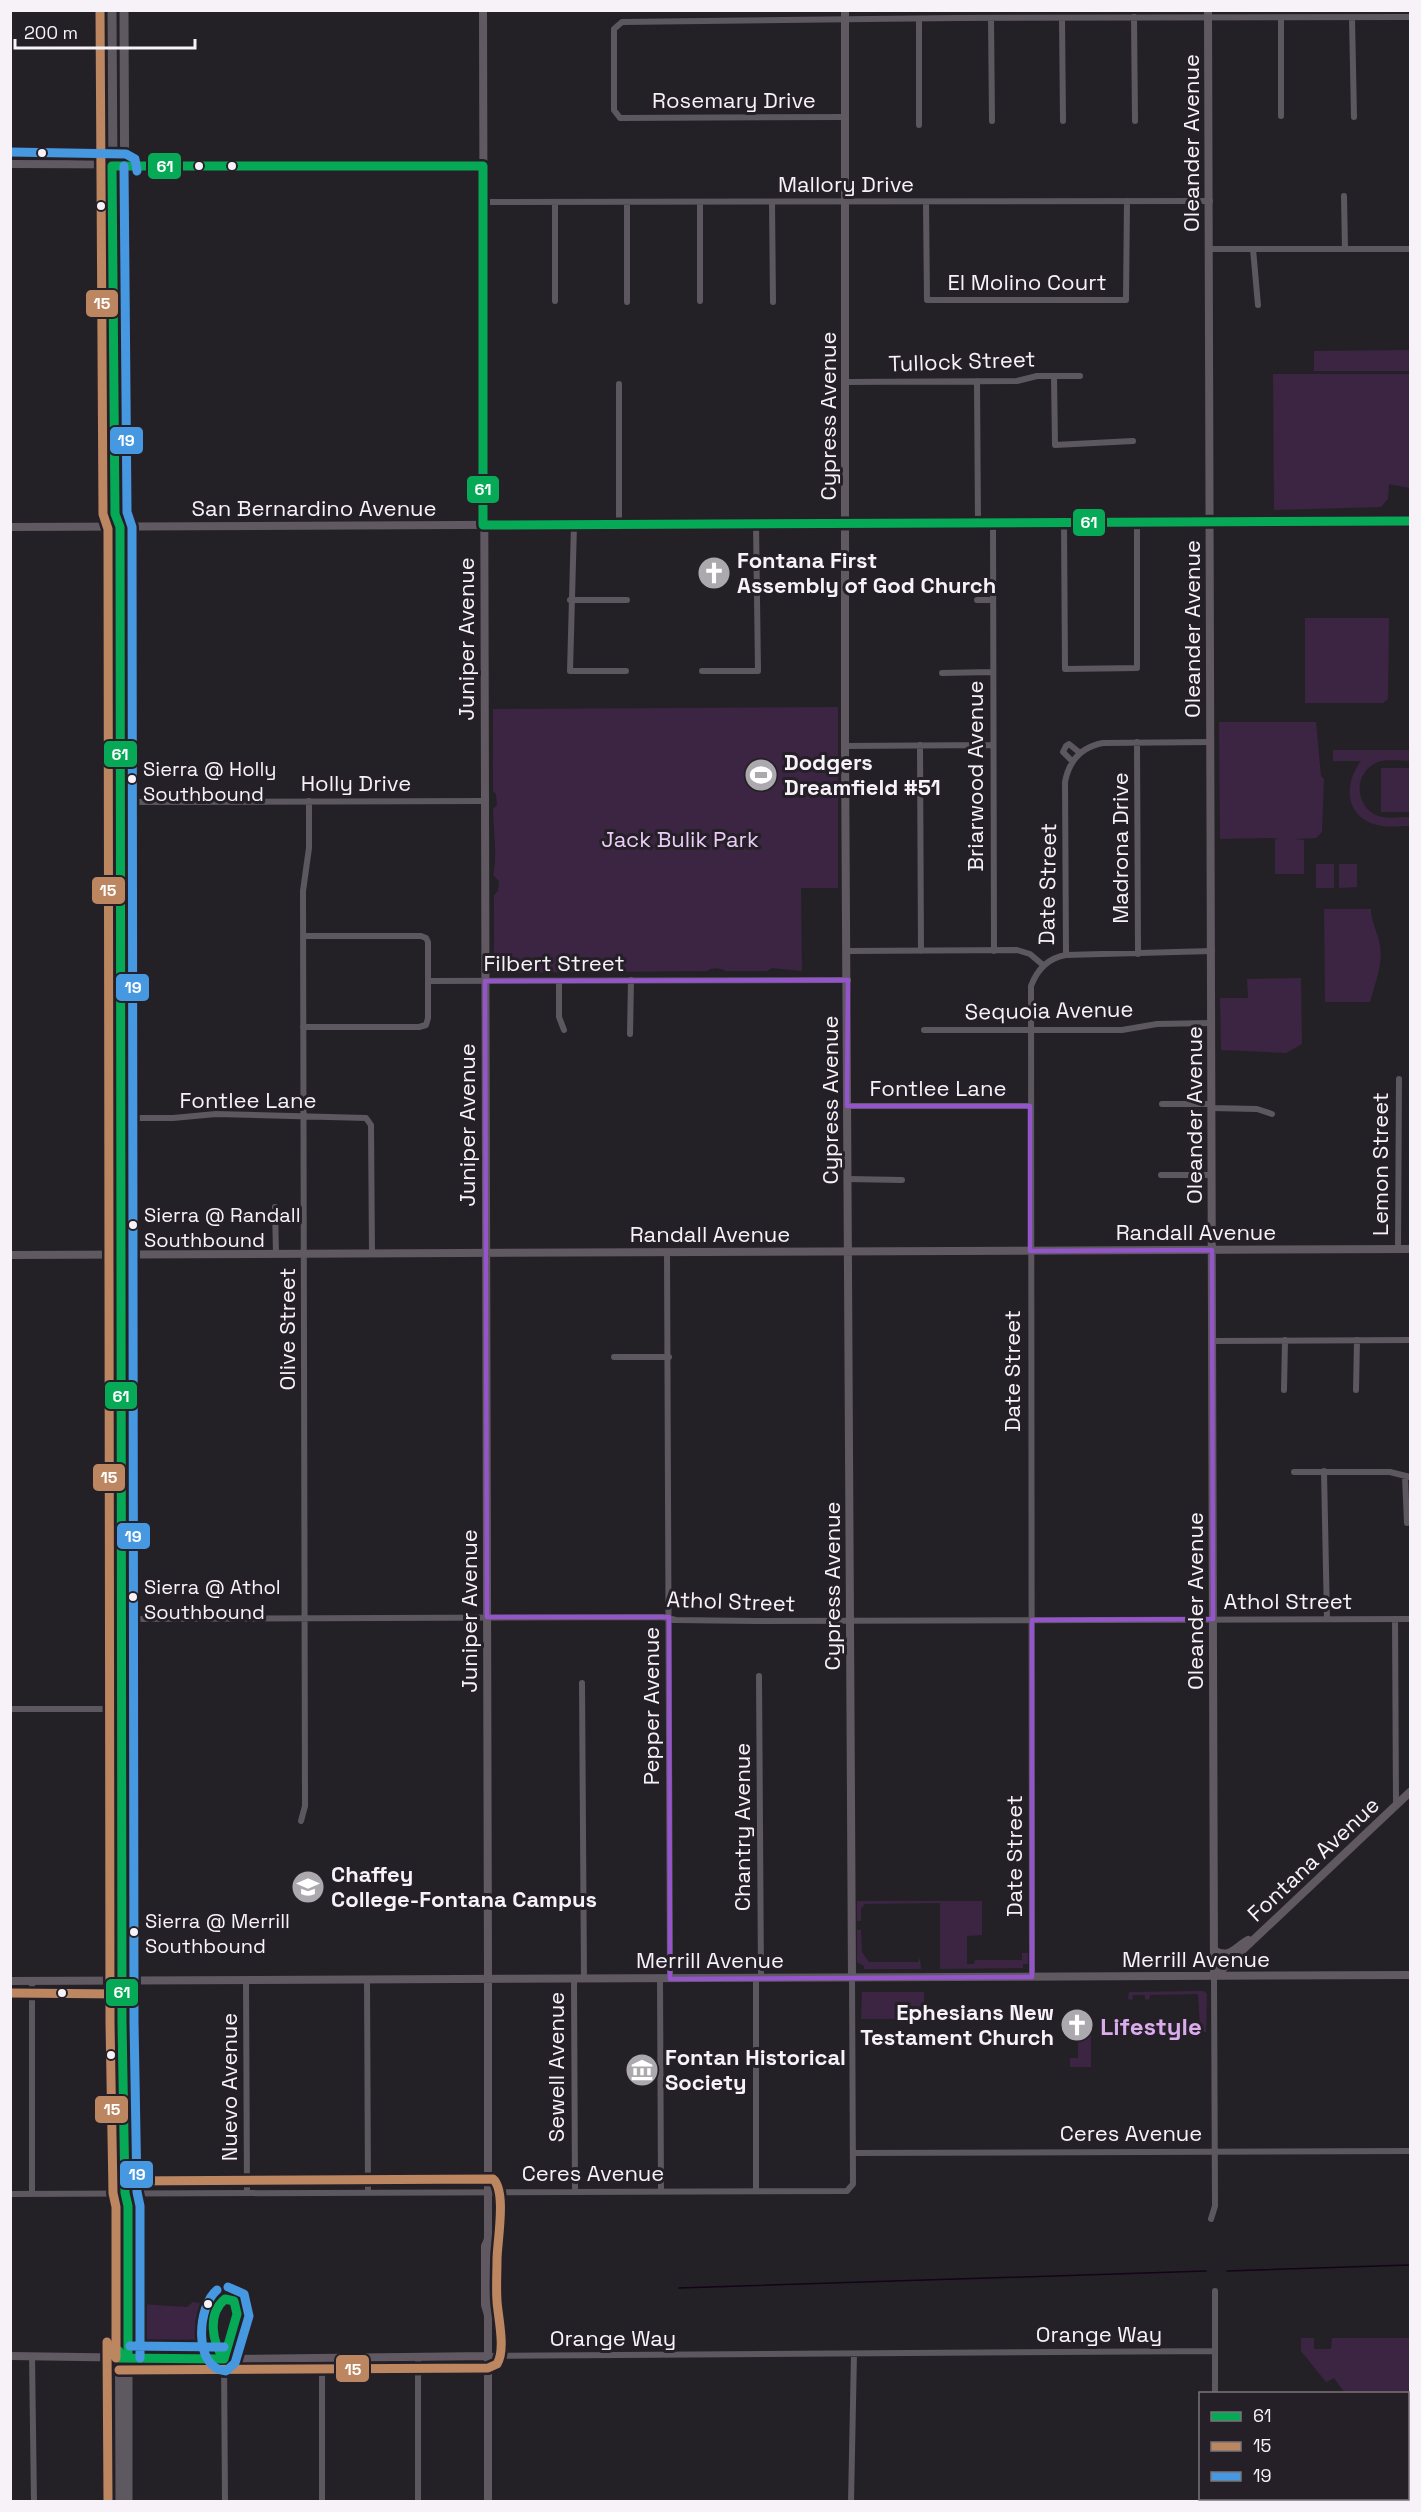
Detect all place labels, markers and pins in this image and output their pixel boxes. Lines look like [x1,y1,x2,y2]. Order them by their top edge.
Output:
unlabelled marker [36,147,48,159]
unlabelled marker [193,160,205,172]
unlabelled marker [226,160,238,172]
unlabelled marker [95,200,107,212]
place label: Fontana First Assembly of God Church [737,546,996,599]
church icon: Fontana First Assembly of God Church [696,555,732,591]
place label: Dodgers Dreamfield #51 [784,748,941,801]
place label: Sierra @ Holly Southbound [143,756,277,807]
sports icon: Dodgers Dreamfield #51 [743,757,779,793]
marker: Sierra @ Holly Southbound [126,773,138,785]
place label: Sierra @ Randall Southbound [144,1202,301,1253]
marker: Sierra @ Randall Southbound [127,1219,139,1231]
place label: Sierra @ Athol Southbound [144,1574,281,1625]
marker: Sierra @ Athol Southbound [127,1591,139,1603]
place label: Chaffey College-Fontana Campus [331,1860,597,1913]
school or university icon: Chaffey College-Fontana Campus [290,1869,326,1905]
place label: Sierra @ Merrill Southbound [145,1908,290,1959]
marker: Sierra @ Merrill Southbound [128,1926,140,1938]
unlabelled marker [56,1987,68,1999]
place label: Ephesians New Testament Church [860,1998,1054,2051]
church icon: Ephesians New Testament Church [1059,2007,1095,2043]
place label: Fontan Historical Society [665,2043,846,2096]
unlabelled marker [105,2049,117,2061]
museum icon: Fontan Historical Society [624,2052,660,2088]
unlabelled marker [202,2298,214,2310]

